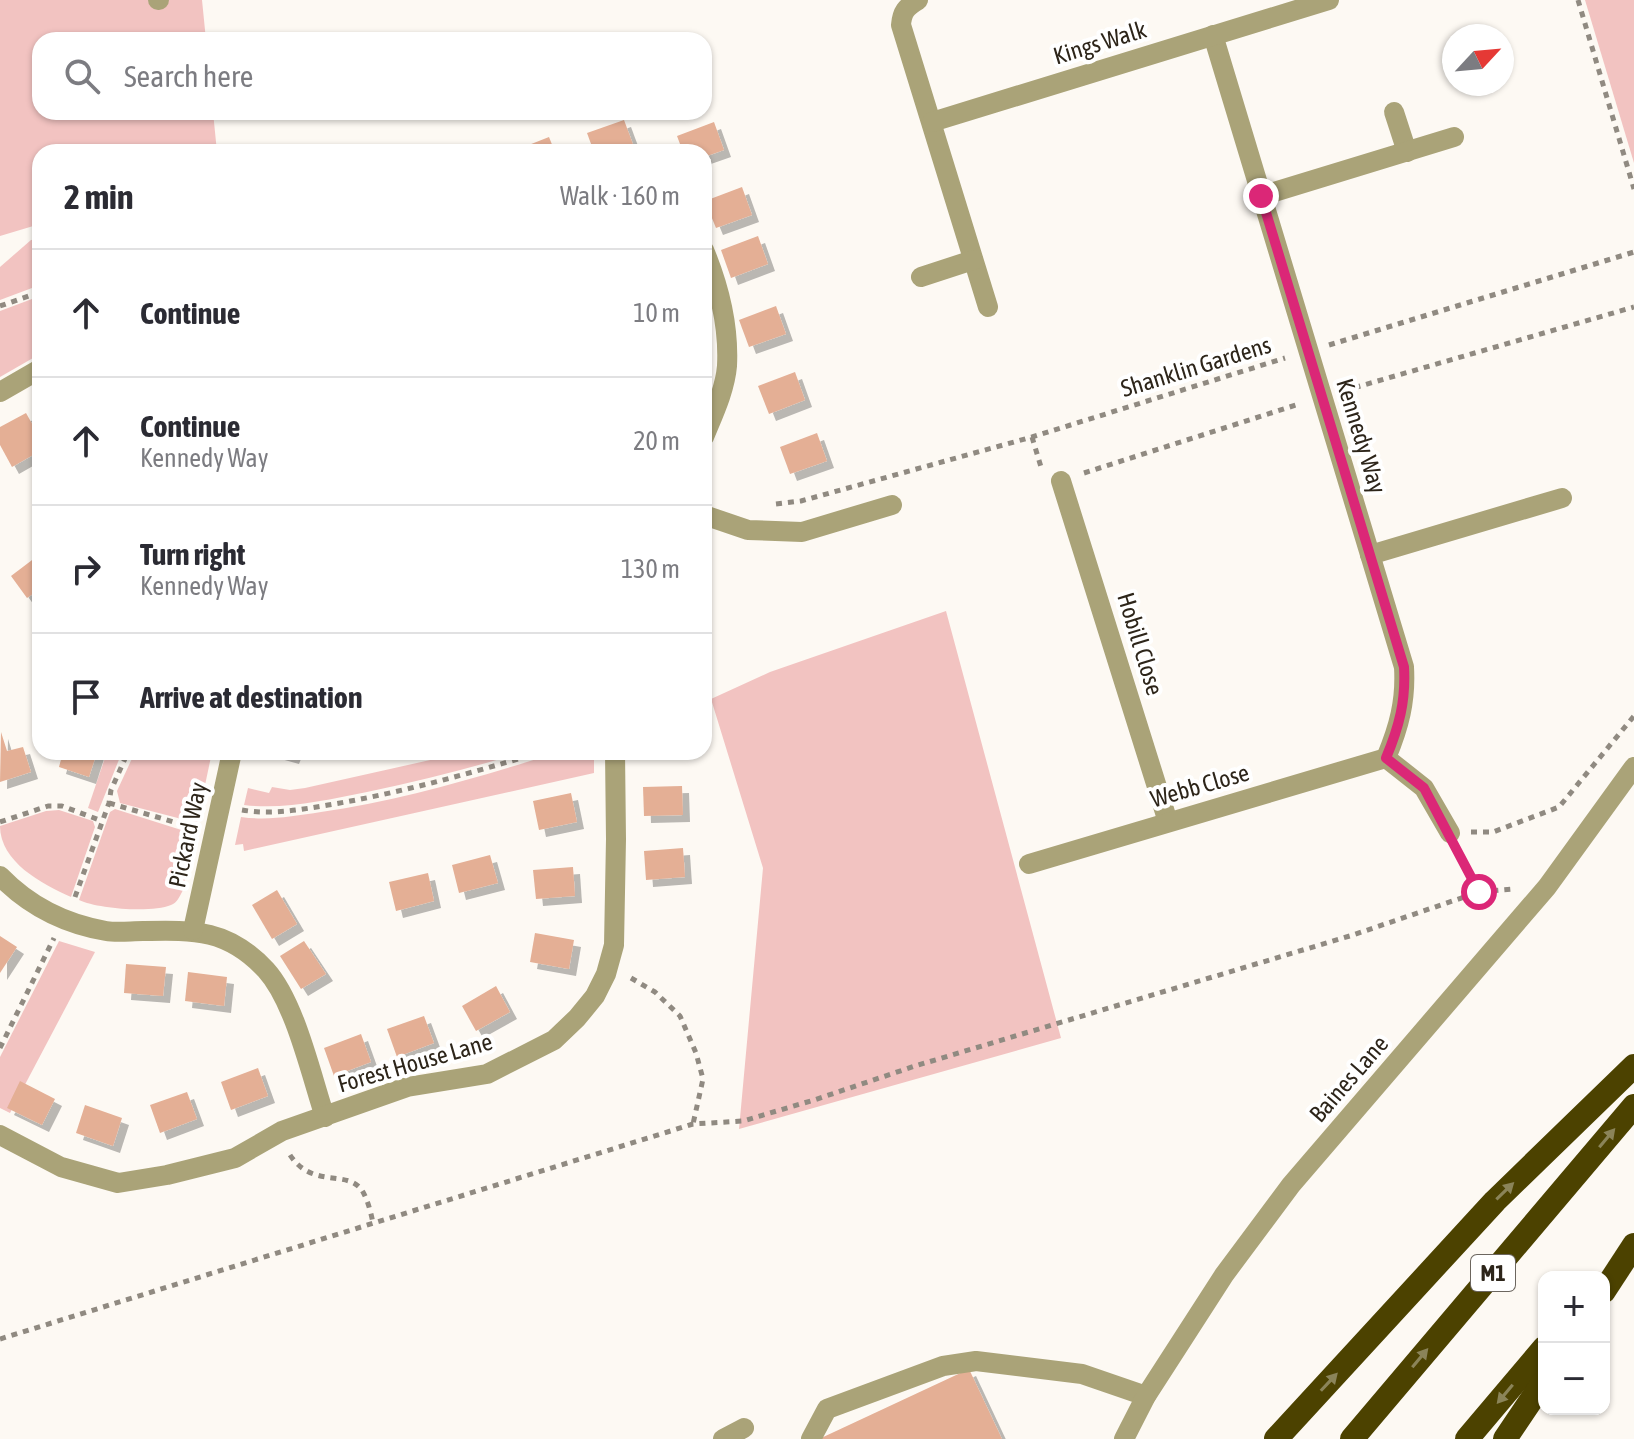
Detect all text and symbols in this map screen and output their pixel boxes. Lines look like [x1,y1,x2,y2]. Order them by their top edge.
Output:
street label: Kings Walk [1050,15,1150,69]
north arrow [1442,24,1514,96]
search box [32,32,712,120]
icon: search [60,54,104,98]
text: Search here [124,59,253,93]
text: 2 min [64,177,133,216]
route end [1243,178,1279,214]
text: Walk · 160 m [560,181,680,211]
icon: ahead [64,291,108,335]
text: Continue [140,296,240,330]
text: 10 m [633,298,680,328]
street label: Shanklin Gardens [1118,331,1274,402]
street label: Kennedy Way [1331,375,1392,497]
text: Continue [140,409,240,443]
icon: ahead [64,419,108,463]
text: 20 m [633,426,680,456]
text: Kennedy Way [140,443,268,473]
text: Turn right [140,537,246,571]
icon: right [64,547,108,591]
text: 130 m [621,554,680,584]
text: Kennedy Way [140,571,268,601]
street label: Hobill Close [1112,589,1169,698]
icon: arrive [64,675,108,719]
text: Arrive at destination [140,680,362,714]
street label: Webb Close [1148,759,1252,812]
street label: Pickard Way [163,780,212,890]
route start [1461,874,1497,910]
street label: Forest House Lane [334,1028,495,1097]
street label: Baines Lane [1304,1030,1393,1127]
one-way arrow [1598,1129,1615,1149]
one-way arrow [1495,1182,1514,1201]
road number: M1 [1471,1255,1515,1291]
map controls [1538,1271,1610,1415]
button: + [1538,1271,1610,1343]
button: − [1538,1343,1610,1415]
one-way arrow [1411,1348,1429,1368]
one-way arrow [1320,1373,1338,1392]
one-way arrow [1497,1383,1514,1403]

